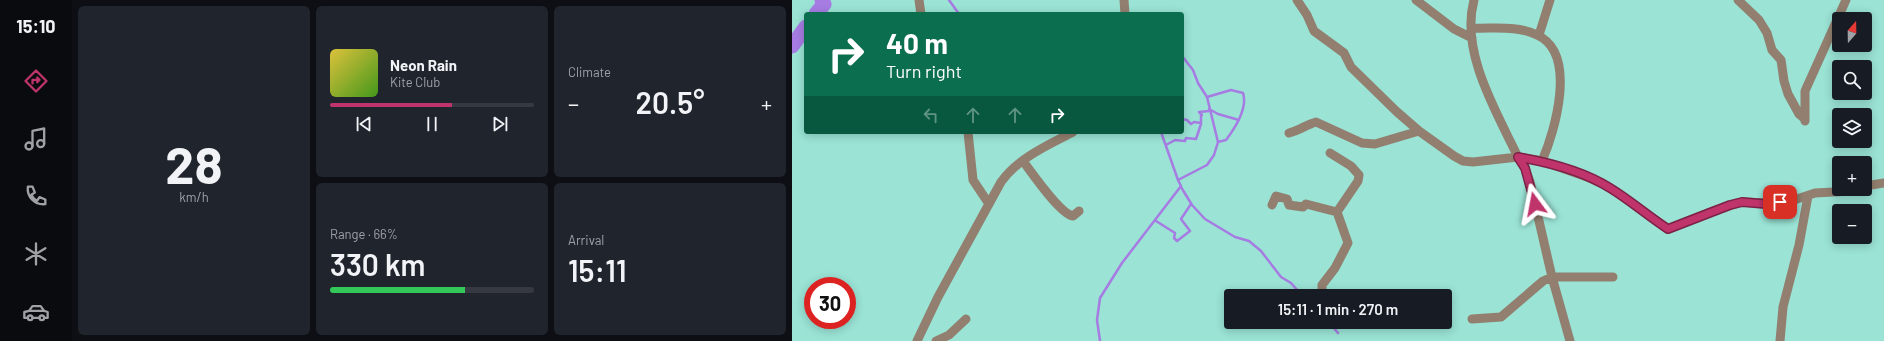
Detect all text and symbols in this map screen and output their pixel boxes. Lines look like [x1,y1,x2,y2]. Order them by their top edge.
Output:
north arrow [1832,12,1872,52]
map controls [1832,12,1872,244]
text: 15:10 [16,15,56,37]
text: 40 m [886,26,948,60]
icon: right [820,28,872,80]
text: Neon Rain [390,56,457,74]
text: Turn right [886,60,962,82]
button: search [1832,60,1872,100]
text: Climate [568,64,611,80]
icon: directions [22,67,50,95]
text: Kite Club [390,74,440,90]
text: 20.5° [636,84,705,120]
text: − [568,90,579,116]
text: + [761,90,772,116]
icon: left [920,104,942,126]
icon: ahead [962,104,984,126]
icon: ahead [1004,104,1026,126]
icon: right [1046,104,1068,126]
button: layers [1832,108,1872,148]
icon: previous [353,113,375,135]
icon: pause [421,113,443,135]
icon: next [489,113,511,135]
icon: music [22,125,50,153]
text: 28 [165,132,223,194]
button: + [1832,156,1872,196]
icon: phone [22,182,50,210]
position arrow [1514,183,1556,225]
pin [1763,185,1797,219]
text: km/h [179,189,209,205]
icon: arrive [1769,191,1791,213]
button: − [1832,204,1872,244]
text: Range · 66% [330,226,398,242]
text: Arrival [568,232,604,248]
icon: climate [22,240,50,268]
text: 330 km [330,246,425,282]
text: 15:11 [568,252,627,288]
speed limit sign: 30 [804,277,856,329]
icon: car [22,298,50,326]
text: 15:11 · 1 min · 270 m [1278,300,1398,318]

